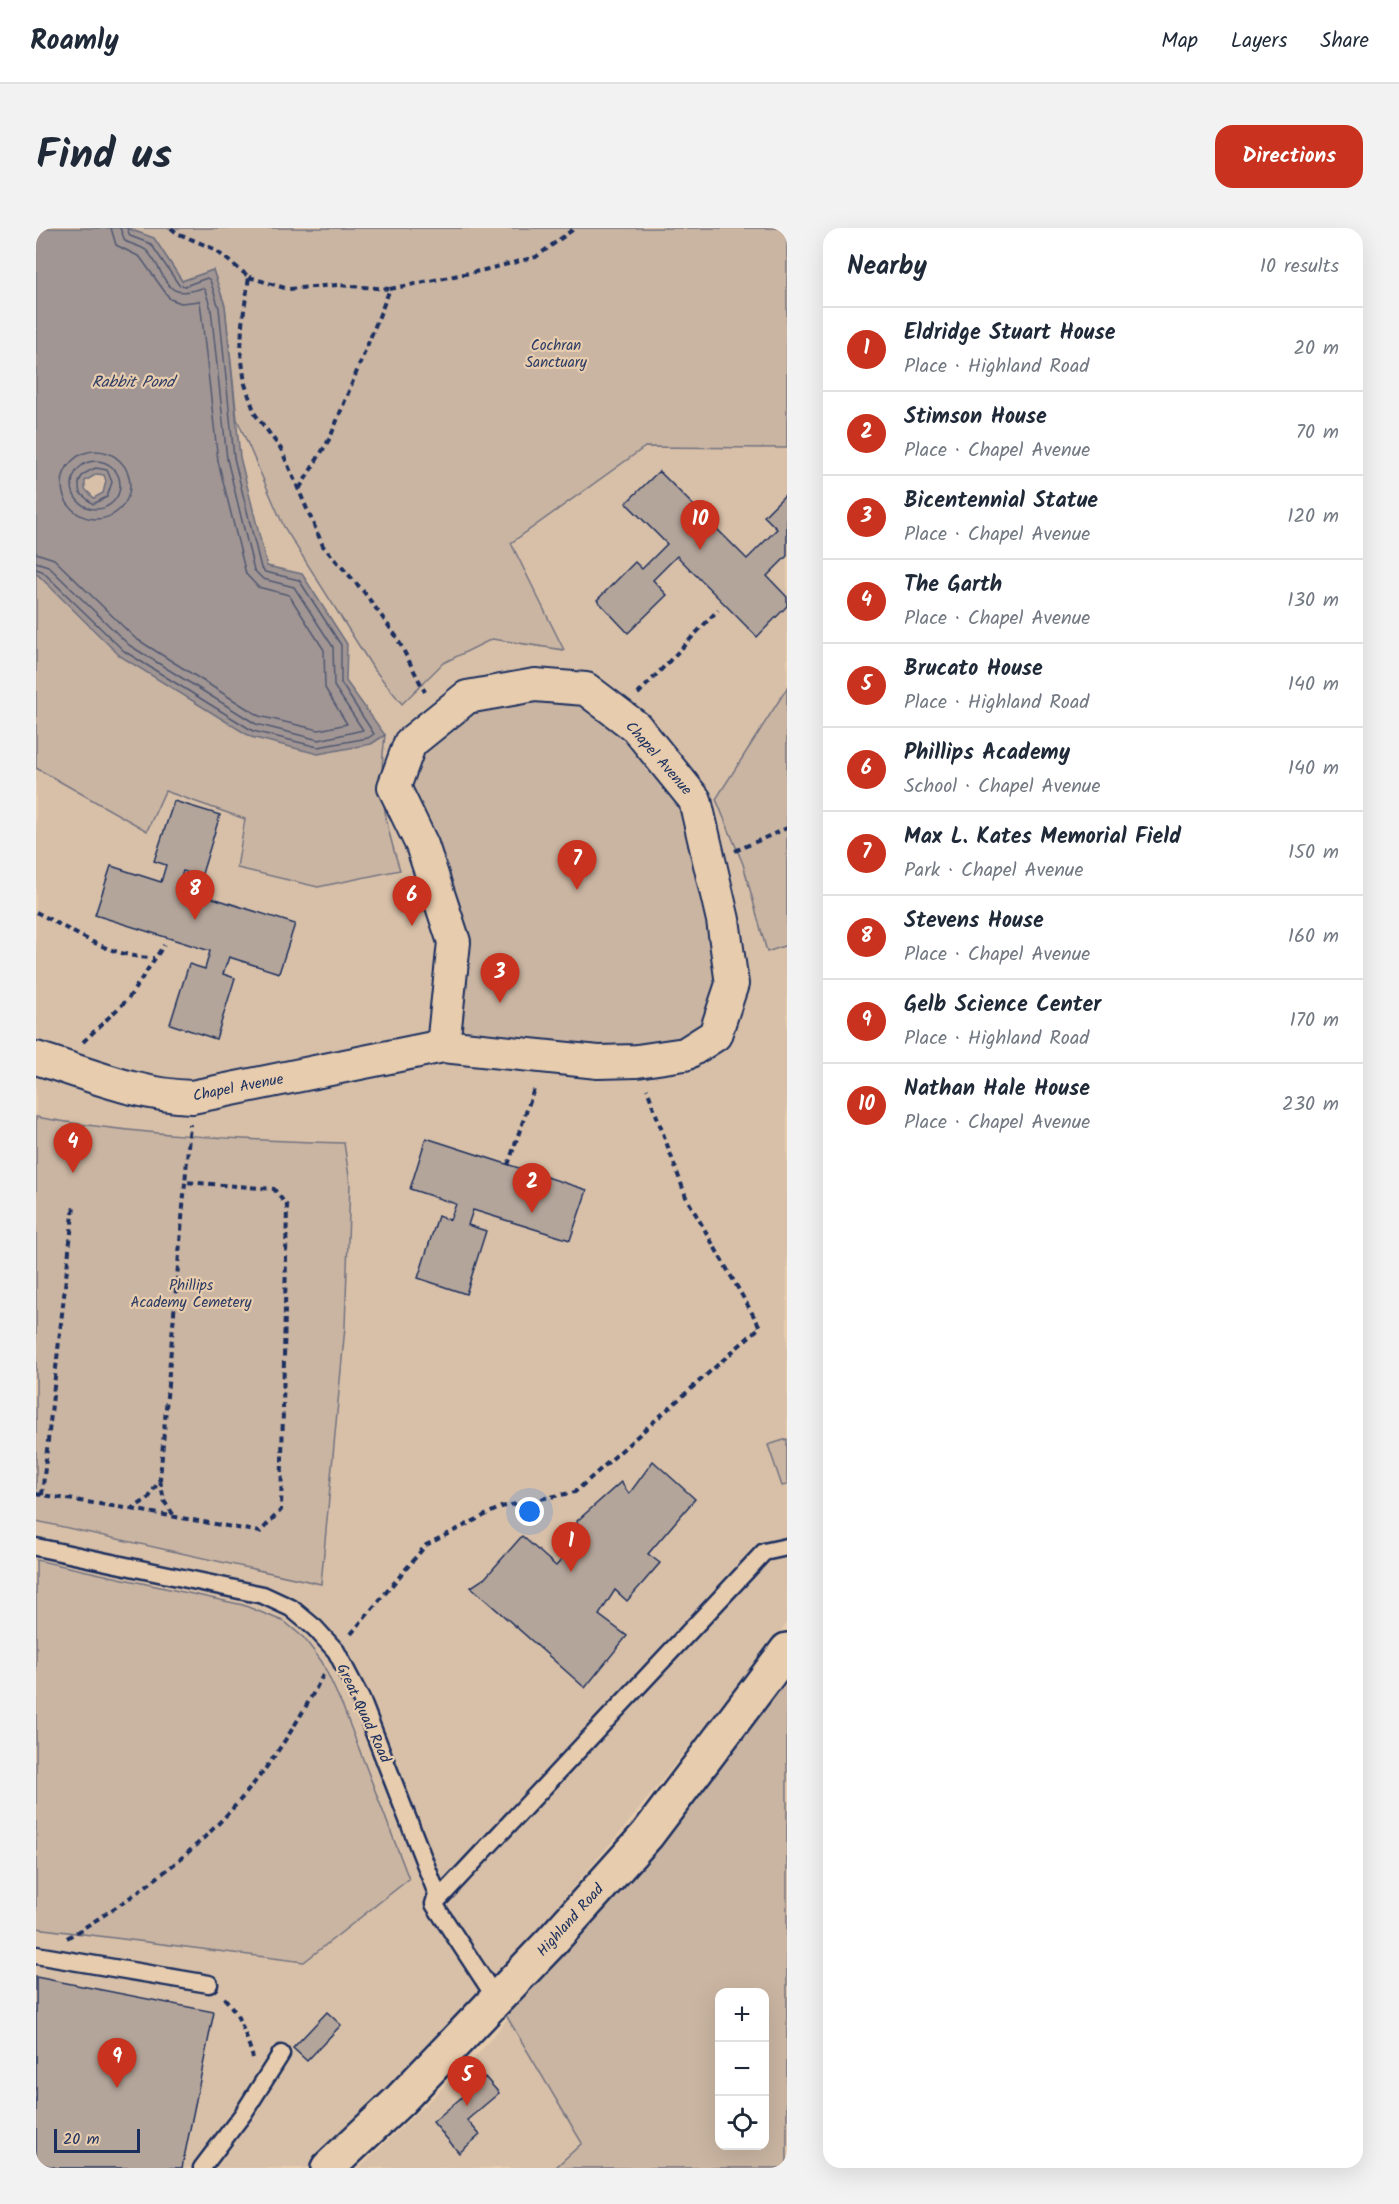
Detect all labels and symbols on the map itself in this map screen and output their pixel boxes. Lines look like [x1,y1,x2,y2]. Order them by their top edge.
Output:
park label: Cochran Sanctuary [525,334,588,375]
water label: Rabbit Pond [92,370,178,395]
pin: 10 [680,500,720,550]
street label: Chapel Avenue [619,716,698,801]
pin: 7 [558,840,596,890]
pin: 8 [176,870,214,920]
pin: 6 [392,876,431,926]
pin: 3 [480,954,520,1003]
street label: Chapel Avenue [191,1067,286,1109]
pin: 4 [54,1124,93,1173]
pin: 2 [512,1164,552,1213]
park label: Phillips Academy Cemetery [130,1274,252,1315]
your location [515,1497,544,1526]
pin: 1 [552,1522,590,1572]
street label: Great Quad Road [330,1660,397,1768]
street label: Highland Road [531,1878,610,1963]
pin: 9 [98,2038,136,2088]
pin: 5 [448,2056,486,2106]
scale bar [54,2126,140,2154]

